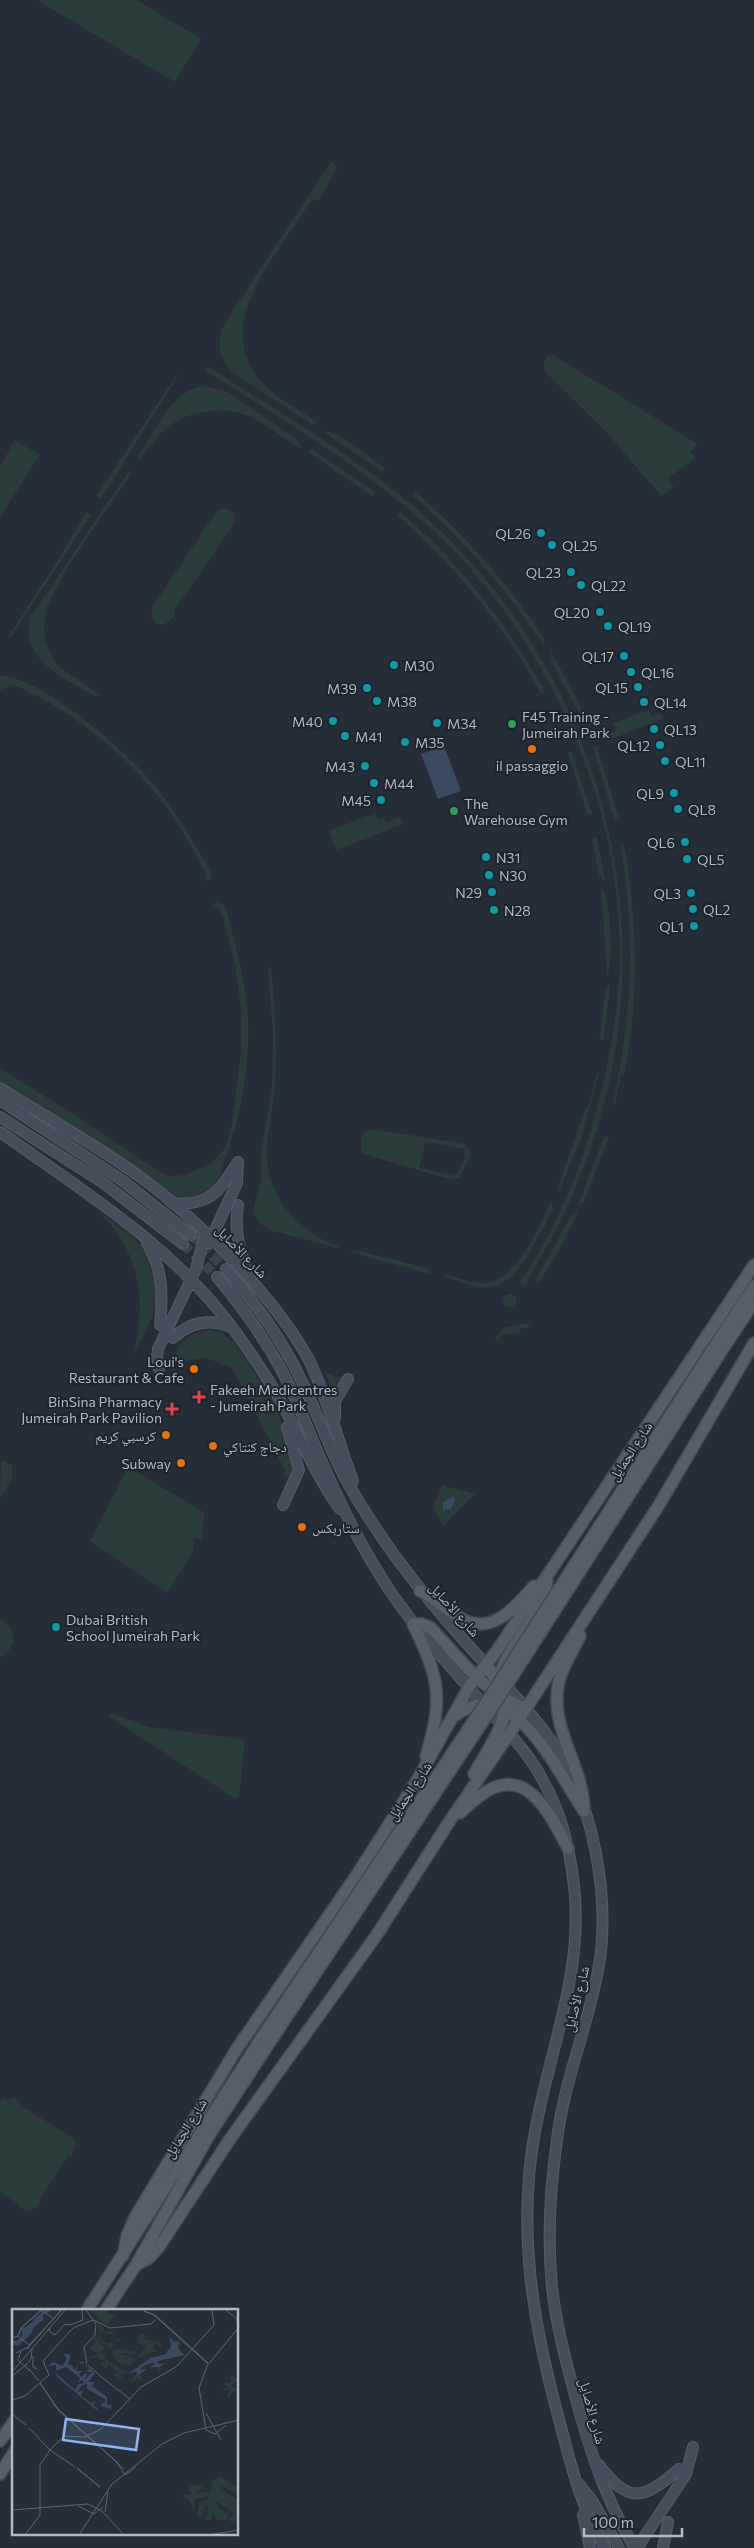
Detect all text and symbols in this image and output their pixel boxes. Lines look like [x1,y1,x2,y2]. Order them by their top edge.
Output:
place label: QL26 [495,525,531,542]
marker: QL26 [535,527,547,539]
place label: QL25 [562,537,597,554]
marker: QL25 [546,539,558,551]
place label: QL23 [526,564,561,581]
marker: QL23 [565,566,577,578]
place label: QL22 [591,577,626,594]
marker: QL22 [575,579,587,591]
place label: QL20 [554,604,590,621]
marker: QL20 [594,606,606,618]
place label: QL19 [618,618,651,635]
marker: QL19 [602,620,614,632]
place label: QL17 [582,648,614,665]
marker: QL17 [618,650,630,662]
place label: M30 [404,657,435,674]
marker: M30 [388,659,400,671]
place label: QL16 [641,664,674,681]
marker: QL16 [625,666,637,678]
place label: QL15 [595,679,628,696]
place label: M39 [327,680,357,697]
marker: QL15 [632,681,644,693]
marker: M39 [361,682,373,694]
place label: M38 [387,693,417,710]
place label: QL14 [654,694,688,711]
marker: M38 [371,695,383,707]
marker: QL14 [638,696,650,708]
place label: F45 Training - Jumeirah Park [522,708,610,741]
place label: M40 [292,713,323,730]
marker: M40 [327,715,339,727]
place label: M34 [447,715,477,732]
marker: M34 [431,717,443,729]
marker: F45 Training - Jumeirah Park [506,718,518,730]
place label: QL13 [664,721,697,738]
marker: QL13 [648,723,660,735]
place label: M41 [355,728,382,745]
marker: M41 [339,730,351,742]
place label: M35 [415,734,444,751]
marker: M35 [399,736,411,748]
place label: QL12 [617,737,650,754]
marker: QL12 [654,739,666,751]
marker: il passaggio [526,743,538,755]
place label: QL11 [675,753,706,770]
marker: QL11 [659,755,671,767]
place label: il passaggio [496,757,568,774]
place label: M43 [325,758,355,775]
marker: M43 [359,760,371,772]
place label: M44 [384,775,415,792]
marker: M44 [368,777,380,789]
place label: QL9 [636,785,664,802]
marker: QL9 [668,787,680,799]
place label: M45 [341,792,371,809]
marker: M45 [375,794,387,806]
place label: The Warehouse Gym [464,795,568,828]
place label: QL8 [688,801,716,818]
marker: QL8 [672,803,684,815]
marker: The Warehouse Gym [448,805,460,817]
place label: QL6 [647,834,675,851]
marker: QL6 [679,836,691,848]
place label: N31 [496,849,521,866]
marker: N31 [480,851,492,863]
place label: QL5 [697,851,725,868]
marker: QL5 [681,853,693,865]
place label: N30 [499,867,527,884]
marker: N30 [483,869,495,881]
place label: N29 [455,884,482,901]
place label: QL3 [654,885,681,902]
marker: N29 [486,886,498,898]
marker: QL3 [685,887,697,899]
place label: QL2 [703,901,730,918]
place label: N28 [504,902,531,919]
marker: QL2 [687,903,699,915]
marker: N28 [488,904,500,916]
place label: QL1 [659,918,684,935]
marker: QL1 [688,920,700,932]
street label: شارع الأصايل [211,1221,272,1283]
place label: Loui's Restaurant & Cafe [69,1353,184,1386]
marker: Loui's Restaurant & Cafe [188,1363,200,1375]
place label: Fakeeh Medicentres - Jumeirah Park [210,1381,337,1414]
marker: Fakeeh Medicentres - Jumeirah Park [192,1390,206,1404]
place label: BinSina Pharmacy Jumeirah Park Pavilion [21,1393,162,1426]
marker: BinSina Pharmacy Jumeirah Park Pavilion [166,1403,178,1415]
street label: شارع الجمايل [605,1418,657,1485]
place label: كرسبي كريم [95,1427,156,1447]
marker: كرسبي كريم [160,1429,172,1441]
place label: دجاج كنتاكي [223,1438,287,1458]
marker: دجاج كنتاكي [207,1440,219,1452]
place label: Subway [121,1455,171,1472]
marker: Subway [175,1457,187,1469]
place label: ستاربكس [312,1519,360,1537]
marker: ستاربكس [296,1521,308,1533]
street label: شارع الأصايل [425,1578,484,1641]
place label: Dubai British School Jumeirah Park [66,1611,200,1644]
marker: Dubai British School Jumeirah Park [50,1621,62,1633]
street label: شارع الجمايل [383,1758,437,1825]
street label: شارع الأصايل [560,1964,594,2034]
street label: شارع الجمايل [160,2095,212,2162]
inset map [12,2309,239,2536]
street label: شارع الأصايل [574,2376,610,2446]
scale bar [584,2506,682,2538]
text: 100 m [592,2513,634,2531]

